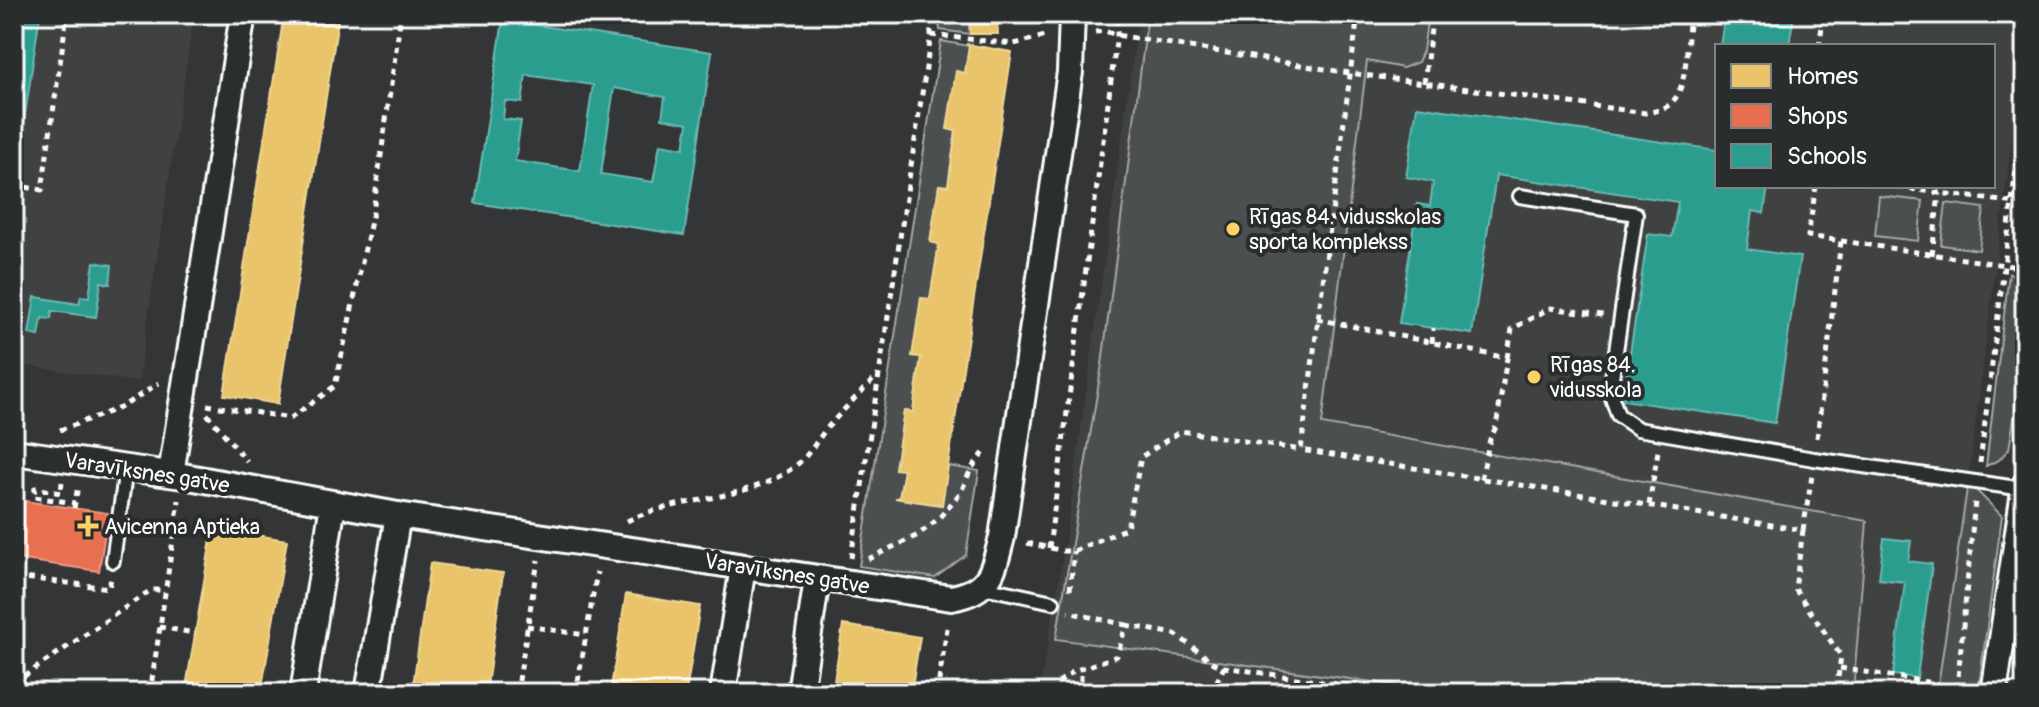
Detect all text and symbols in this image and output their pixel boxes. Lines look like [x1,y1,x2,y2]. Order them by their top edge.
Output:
legend [1715,44,1995,188]
text: Homes [1787,62,1859,91]
text: Shops [1787,102,1848,131]
text: Schools [1787,142,1867,171]
place label: Rīgas 84. vidusskolas sporta komplekss [1249,203,1441,256]
marker: Rīgas 84. vidusskolas sporta komplekss [1224,220,1242,238]
place label: Rīgas 84. vidusskola [1549,351,1642,404]
marker: Rīgas 84. vidusskola [1525,368,1543,386]
street label: Varavīksnes gatve [62,446,232,500]
place label: Avicenna Aptieka [104,513,260,541]
marker: Avicenna Aptieka [79,517,97,535]
street label: Varavīksnes gatve [702,547,872,601]

